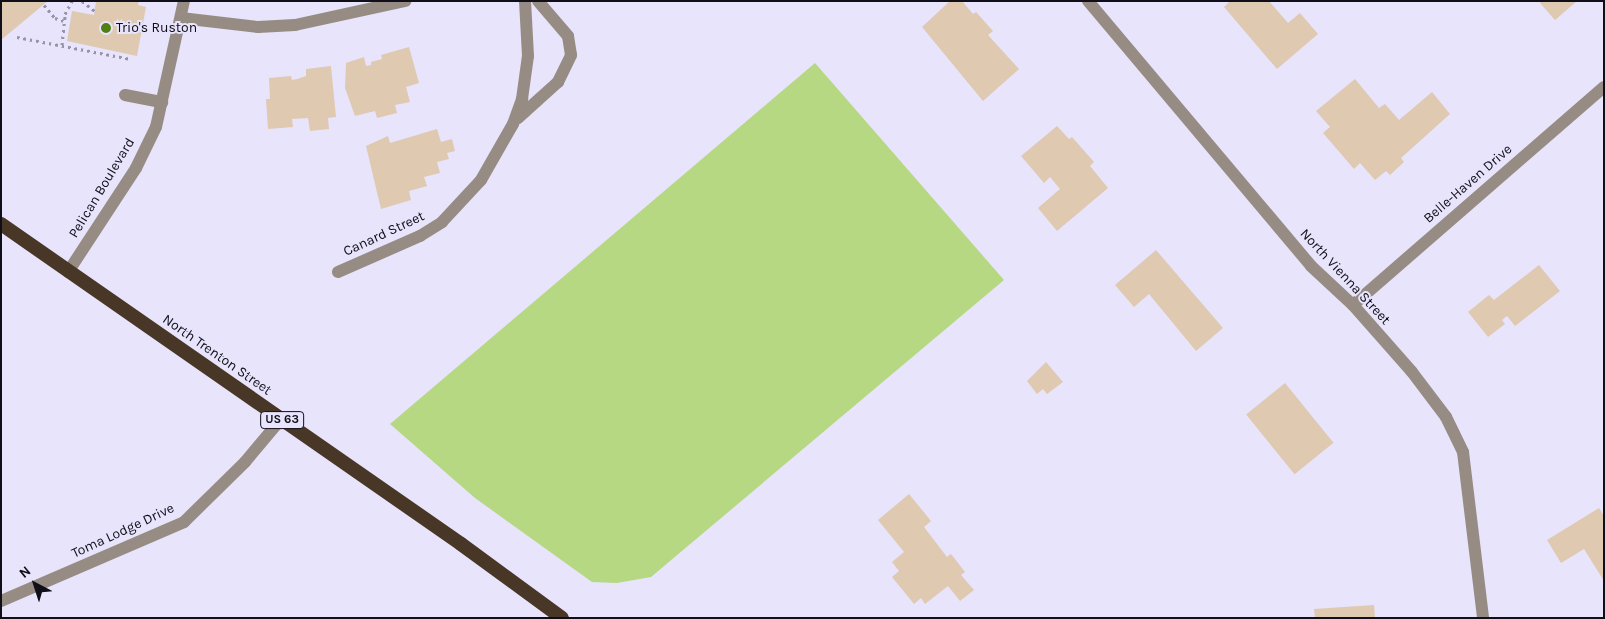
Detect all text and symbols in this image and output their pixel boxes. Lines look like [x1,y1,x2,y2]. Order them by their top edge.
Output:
place label: Trio's Ruston [116,20,197,36]
marker: Trio's Ruston [100,22,112,34]
street label: Pelican Boulevard [66,135,138,241]
street label: Belle-Haven Drive [1420,141,1516,227]
street label: Canard Street [341,208,427,260]
street label: North Vienna Street [1296,226,1394,328]
street label: North Trenton Street [159,311,275,399]
road number: US 63 [260,410,304,430]
street label: Toma Lodge Drive [69,500,177,562]
north arrow [10,559,60,609]
text: N [16,562,34,582]

